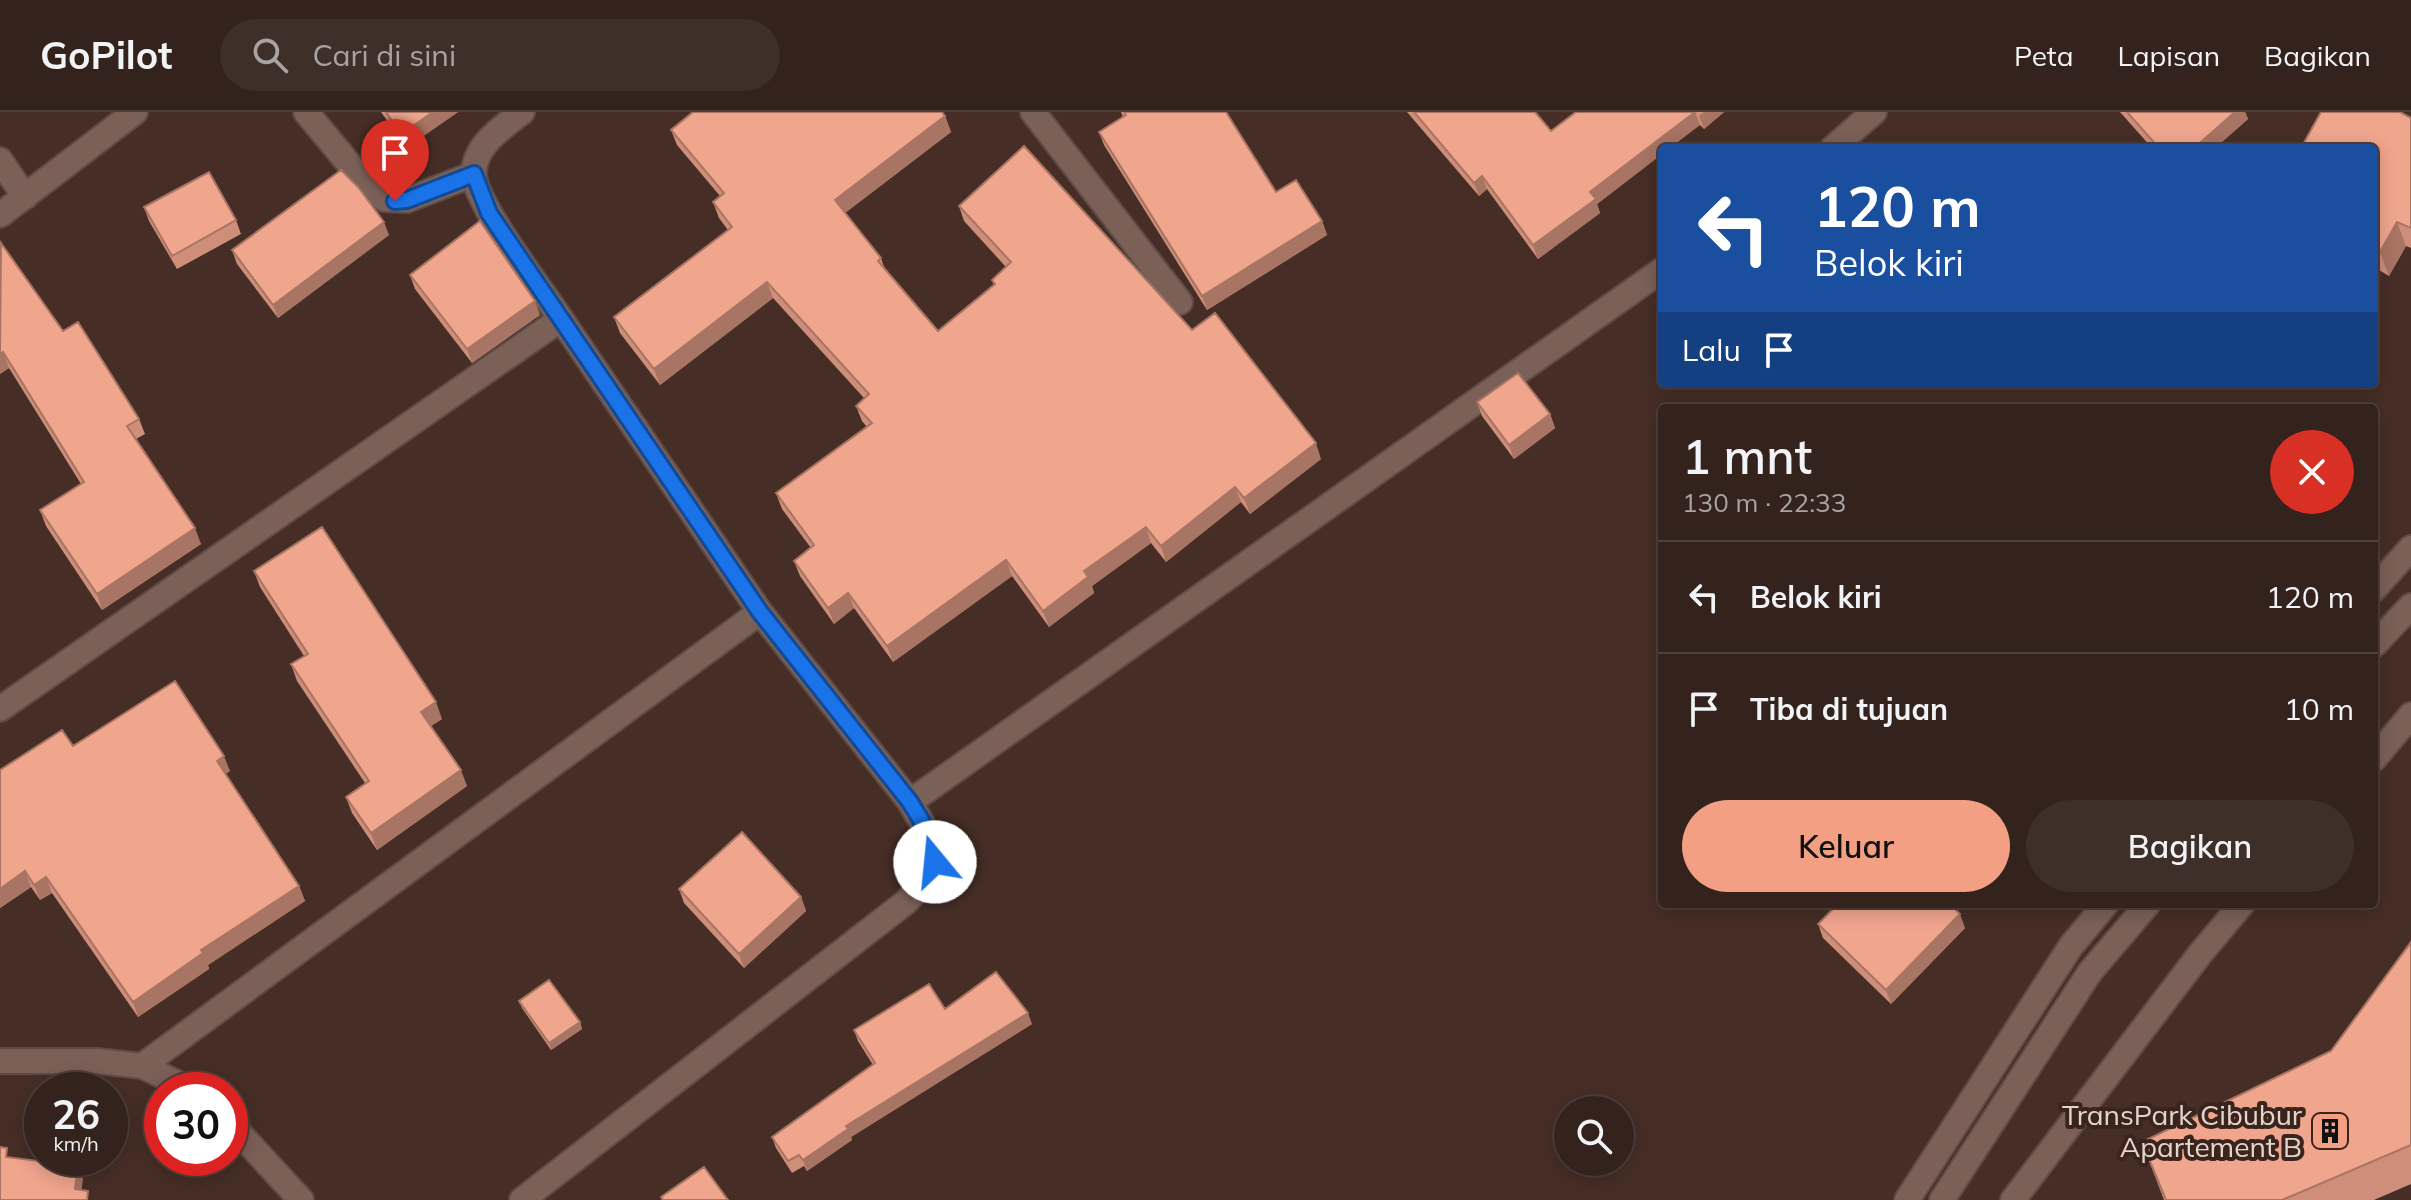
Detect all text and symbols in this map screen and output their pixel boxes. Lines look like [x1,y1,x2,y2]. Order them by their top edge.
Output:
search box [220,19,780,91]
text: GoPilot [40,31,172,79]
icon: search [248,33,292,77]
text: Cari di sini [312,36,456,74]
text: Peta [2014,38,2073,73]
text: Lapisan [2117,38,2220,73]
text: Bagikan [2264,38,2371,73]
pin [361,119,429,201]
icon: arrive [373,131,417,175]
text: 120 m [1814,171,1981,241]
icon: left [1682,176,1786,280]
text: Belok kiri [1814,240,1964,285]
icon: arrive [1757,328,1801,372]
text: Lalu [1682,331,1741,369]
text: 1 mnt [1682,426,1812,486]
button: close [2270,430,2354,514]
text: 130 m · 22:33 [1682,486,1846,519]
icon: left [1682,575,1726,619]
text: Belok kiri [1750,578,1882,616]
text: 120 m [2266,578,2354,616]
icon: arrive [1682,687,1726,731]
text: Tiba di tujuan [1750,690,1948,728]
text: 10 m [2284,690,2354,728]
button: Keluar [1682,800,2010,892]
button: Bagikan [2026,800,2354,892]
position arrow [893,820,977,904]
speed limit sign: 30 [144,1072,248,1176]
text: 26 [52,1089,100,1139]
map controls [1554,1096,1634,1176]
button: search [1554,1096,1634,1176]
place label: TransPark Cibubur Apartement B [2062,1097,2303,1164]
building icon: TransPark Cibubur Apartement B [2309,1110,2351,1152]
text: km/h [53,1131,99,1156]

